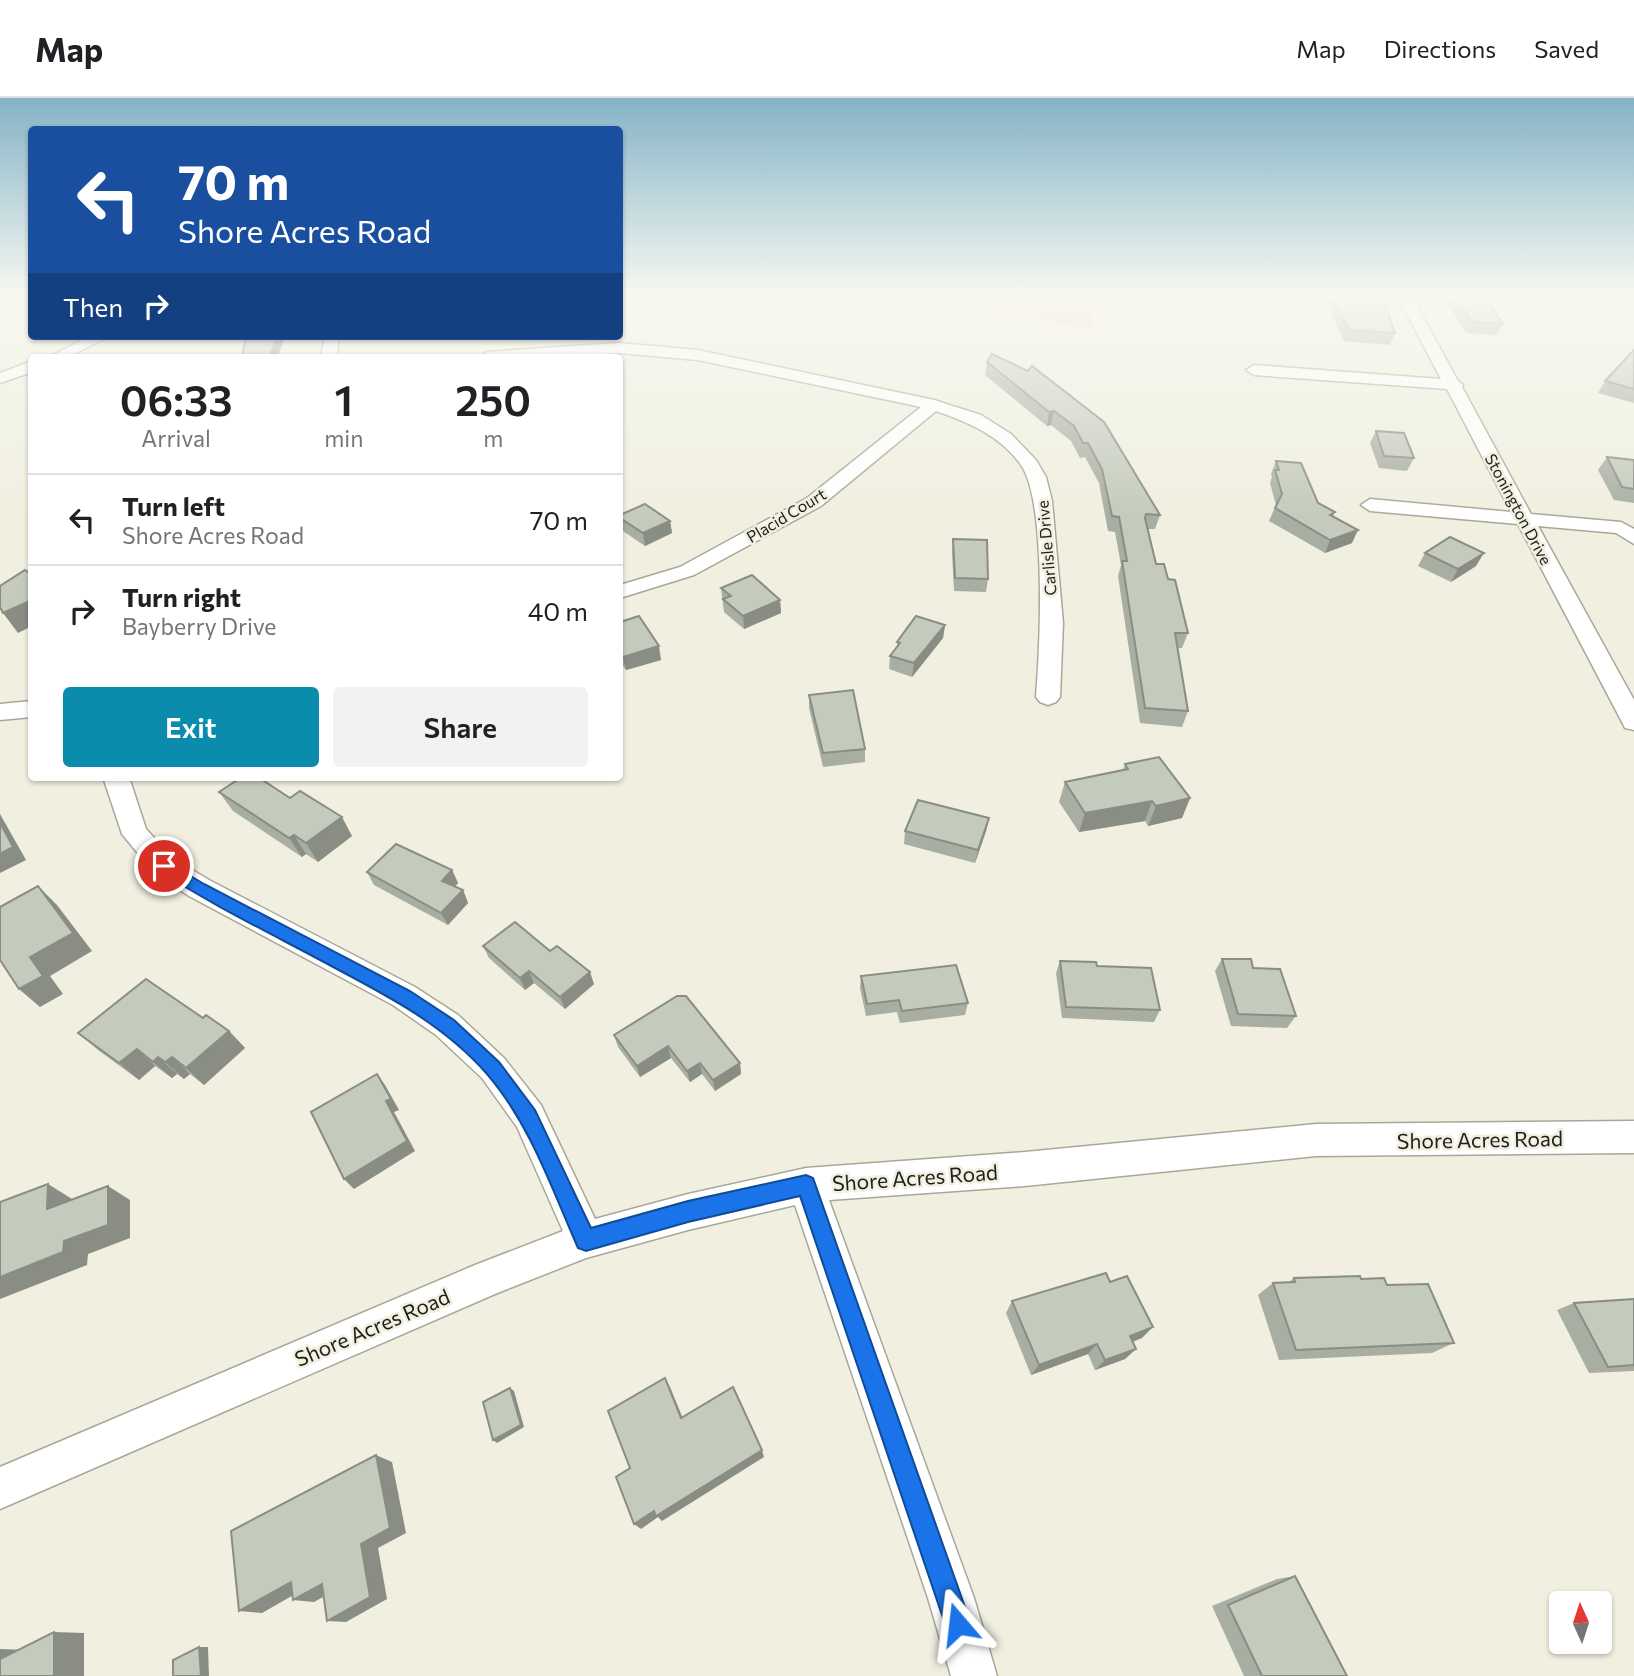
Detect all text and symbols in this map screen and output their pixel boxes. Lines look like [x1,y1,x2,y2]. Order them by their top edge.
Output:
text: Map [35,28,103,69]
text: Map [1296,34,1346,63]
text: Directions [1384,34,1496,63]
text: Saved [1534,34,1599,63]
text: 70 m [178,150,289,210]
icon: left [63,154,154,245]
text: Shore Acres Road [178,210,431,250]
icon: right [137,287,175,325]
text: Then [63,291,123,322]
text: 06:33 [120,373,232,425]
text: 1 [335,373,353,425]
text: 250 [455,373,531,425]
text: Arrival [141,424,211,452]
text: min [324,424,363,452]
text: m [483,424,503,452]
street label: Stonington Drive [1482,450,1556,568]
street label: Placid Court [743,484,829,546]
text: Turn left [122,490,225,521]
street label: Carlisle Drive [1032,500,1060,596]
icon: left [63,501,101,539]
text: 70 m [530,504,588,535]
text: Shore Acres Road [122,521,304,549]
text: Turn right [122,581,241,612]
icon: right [63,592,101,630]
text: 40 m [528,595,588,626]
text: Bayberry Drive [122,612,277,640]
button: Exit [63,687,319,767]
button: Share [333,687,588,767]
pin [134,836,194,896]
icon: arrive [145,847,183,885]
street label: Shore Acres Road [1397,1125,1563,1153]
street label: Shore Acres Road [831,1159,999,1195]
street label: Shore Acres Road [291,1283,453,1371]
position arrow [921,1587,995,1661]
north arrow [1549,1591,1612,1654]
map controls [1549,1591,1612,1654]

